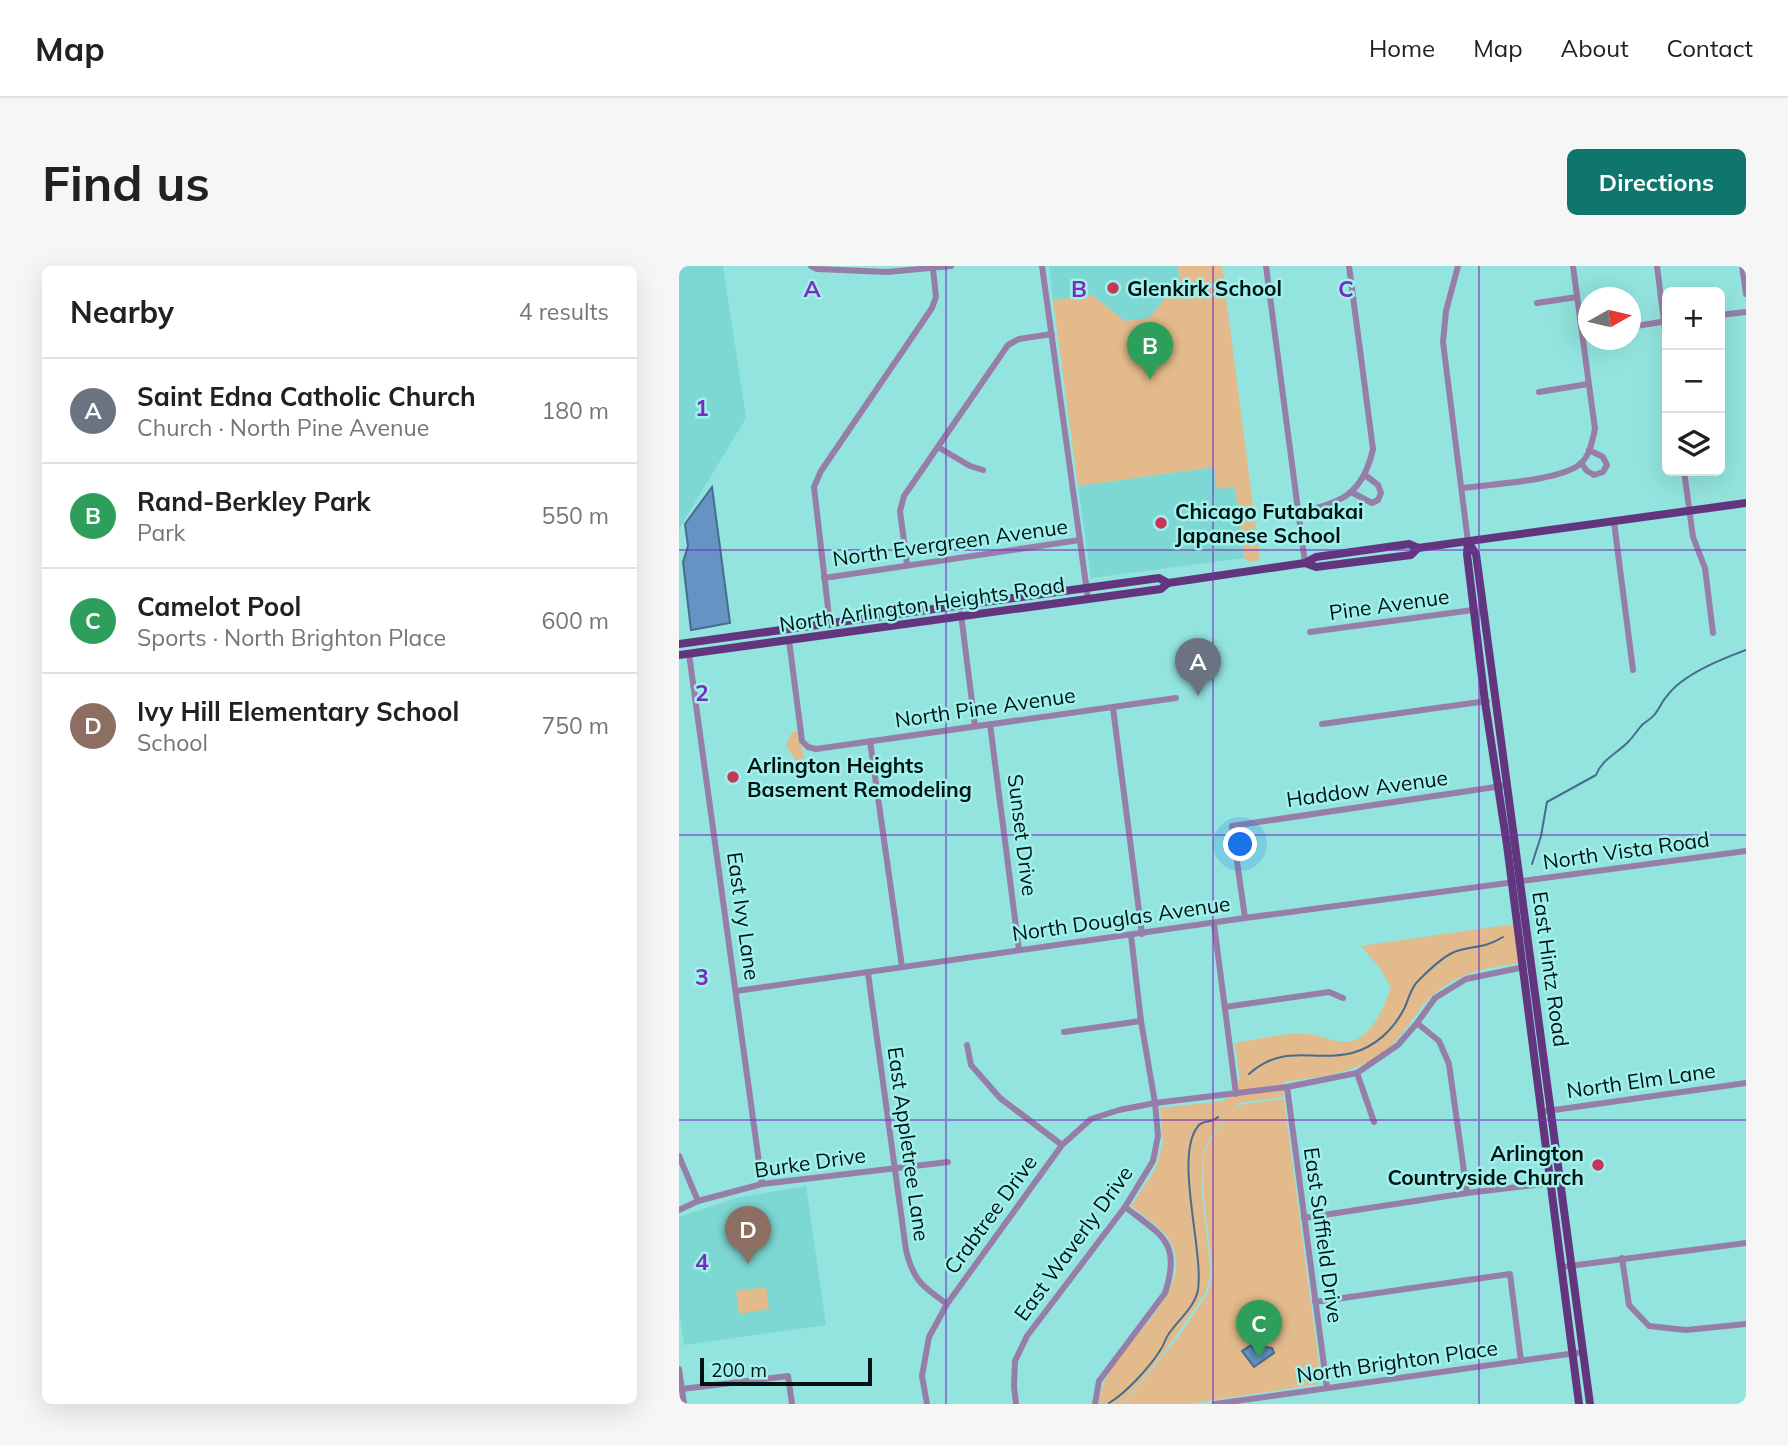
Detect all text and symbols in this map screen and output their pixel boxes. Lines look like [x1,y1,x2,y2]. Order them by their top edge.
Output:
text: Map [35,28,105,69]
text: Home [1369,33,1435,63]
text: Map [1473,33,1523,63]
text: About [1561,33,1629,63]
text: Contact [1667,33,1753,63]
button: Directions [1567,149,1746,215]
text: Find us [42,152,210,213]
text: A [803,274,821,303]
text: B [1071,274,1087,303]
text: C [1338,274,1354,303]
place label: Glenkirk School [1127,275,1282,301]
marker: Glenkirk School [1105,280,1121,296]
north arrow [1578,287,1641,350]
map controls [1662,287,1725,476]
button: + [1662,287,1725,350]
text: Nearby [70,293,174,331]
text: 4 results [519,297,609,326]
pin: B [1127,322,1173,380]
button: − [1662,350,1725,413]
text: Saint Edna Catholic Church [137,380,476,413]
text: 1 [695,393,709,422]
text: A [84,396,102,425]
text: 180 m [541,396,609,425]
text: Church · North Pine Avenue [137,413,429,442]
button: layers [1662,413,1725,476]
text: Rand-Berkley Park [137,485,371,518]
place label: Chicago Futabakai Japanese School [1175,498,1364,548]
text: B [85,501,101,530]
text: 550 m [541,501,609,530]
street label: North Evergreen Avenue [831,513,1069,571]
marker: Chicago Futabakai Japanese School [1153,515,1169,531]
text: Park [137,518,185,547]
street label: North Arlington Heights Road [777,571,1067,637]
street label: Pine Avenue [1327,583,1451,625]
text: Camelot Pool [137,590,301,623]
text: C [85,606,101,635]
text: 600 m [541,606,609,635]
text: Sports · North Brighton Place [137,623,446,652]
pin: A [1175,638,1221,696]
text: 2 [695,678,709,707]
street label: North Pine Avenue [893,681,1077,733]
text: Ivy Hill Elementary School [137,695,459,728]
text: D [84,711,102,740]
text: 750 m [541,711,609,740]
text: School [137,728,208,757]
place label: Arlington Heights Basement Remodeling [747,752,972,802]
street label: Haddow Avenue [1285,764,1449,812]
marker: Arlington Heights Basement Remodeling [725,769,741,785]
street label: Sunset Drive [1003,772,1043,898]
street label: North Vista Road [1541,825,1711,875]
your location [1223,827,1257,861]
street label: East Ivy Lane [722,850,766,982]
street label: North Douglas Avenue [1010,890,1232,946]
street label: East Hintz Road [1527,890,1575,1048]
text: 3 [695,962,709,991]
street label: East Appletree Lane [882,1045,936,1243]
street label: North Elm Lane [1565,1057,1717,1103]
place label: Arlington Countryside Church [1388,1140,1584,1190]
street label: Burke Drive [753,1141,867,1183]
street label: East Suffield Drive [1299,1145,1349,1325]
street label: Crabtree Drive [938,1149,1042,1279]
marker: Arlington Countryside Church [1590,1157,1606,1173]
street label: East Waverly Drive [1008,1161,1138,1325]
pin: D [725,1206,771,1264]
text: 4 [695,1247,709,1276]
pin: C [1236,1300,1282,1358]
street label: North Brighton Place [1295,1334,1499,1388]
scale bar [700,1355,871,1387]
text: 200 m [711,1358,767,1382]

